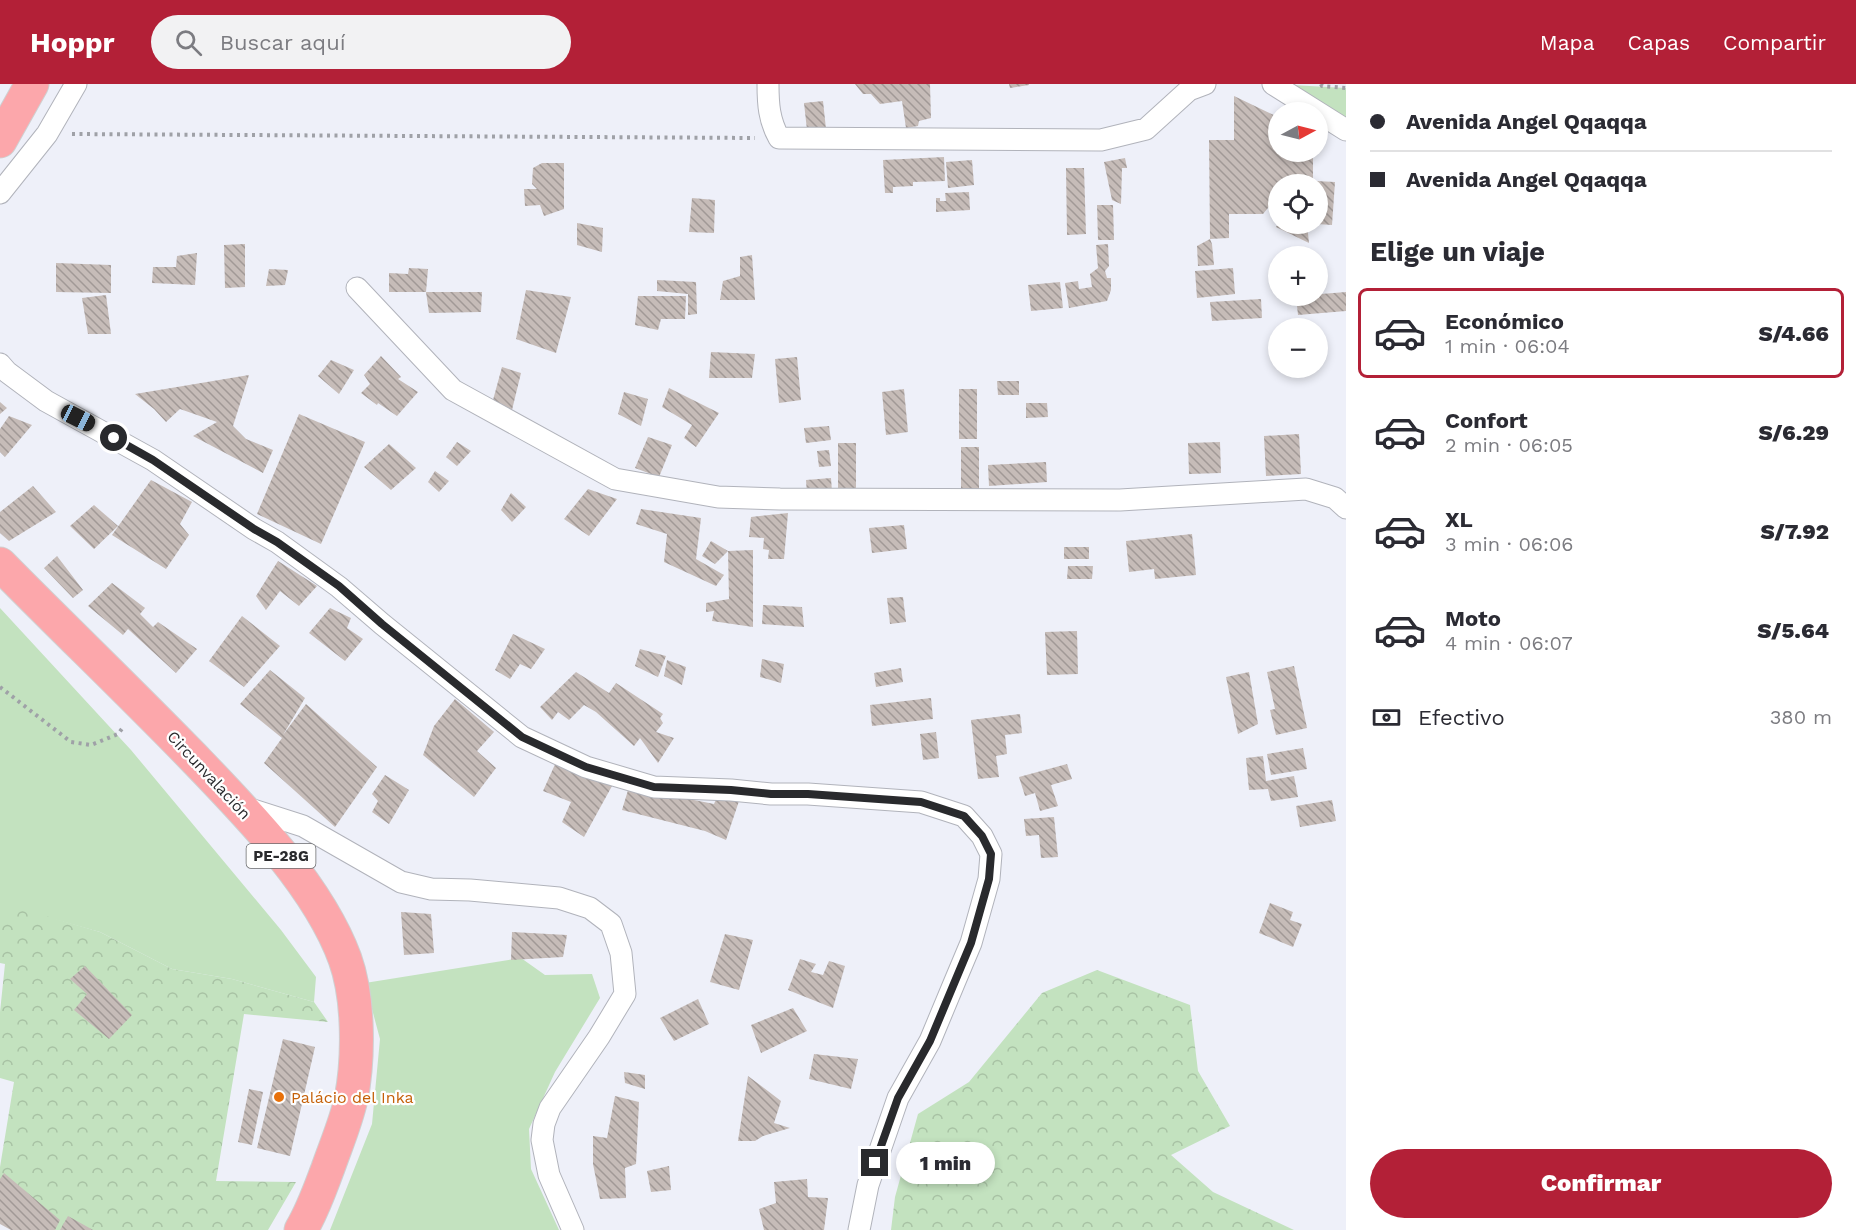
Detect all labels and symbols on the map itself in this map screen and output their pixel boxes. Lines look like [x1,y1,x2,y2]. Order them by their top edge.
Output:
north arrow [1268,102,1328,162]
car [58,402,98,434]
route start [100,424,127,451]
street label: Circunvalación [163,727,255,823]
road number: PE-28G [246,844,316,868]
place label: Palácio del Inka [291,1088,414,1107]
marker: Palácio del Inka [272,1090,286,1104]
callout: 1 min [896,1142,995,1184]
route end [861,1149,888,1176]

